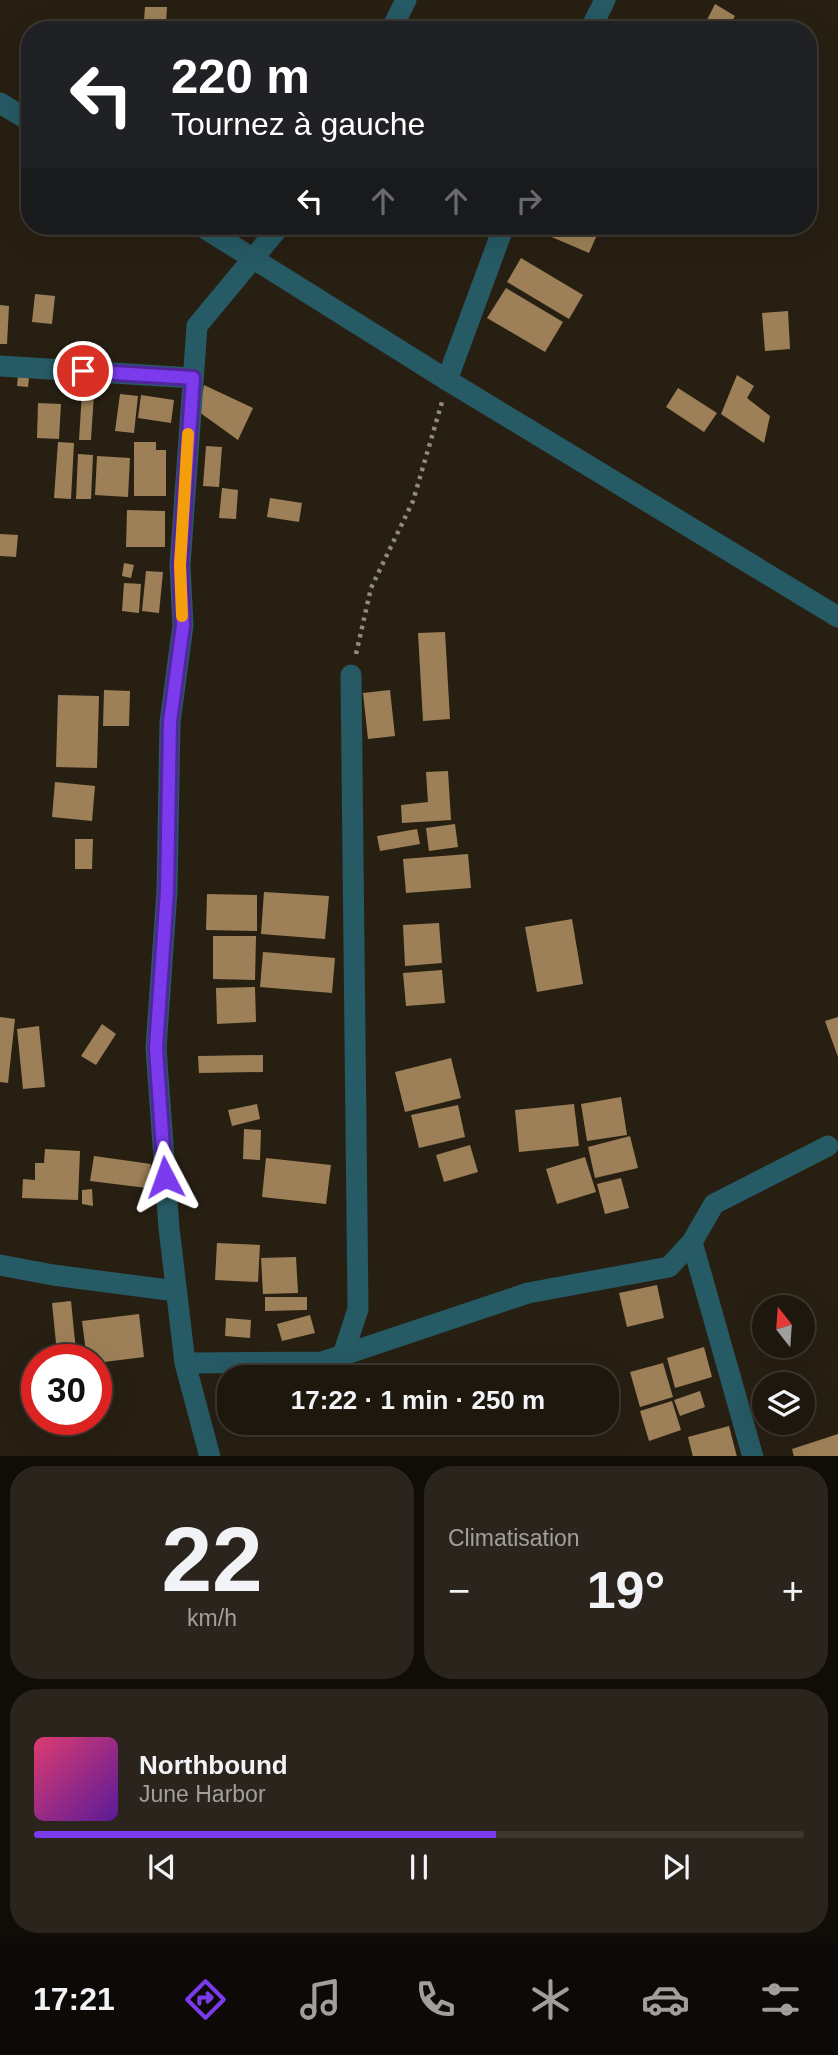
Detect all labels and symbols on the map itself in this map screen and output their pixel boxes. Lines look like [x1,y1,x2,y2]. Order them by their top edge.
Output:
pin [53,341,113,401]
position arrow [128,1140,202,1214]
north arrow [752,1295,816,1358]
speed limit sign: 30 [21,1344,112,1435]

